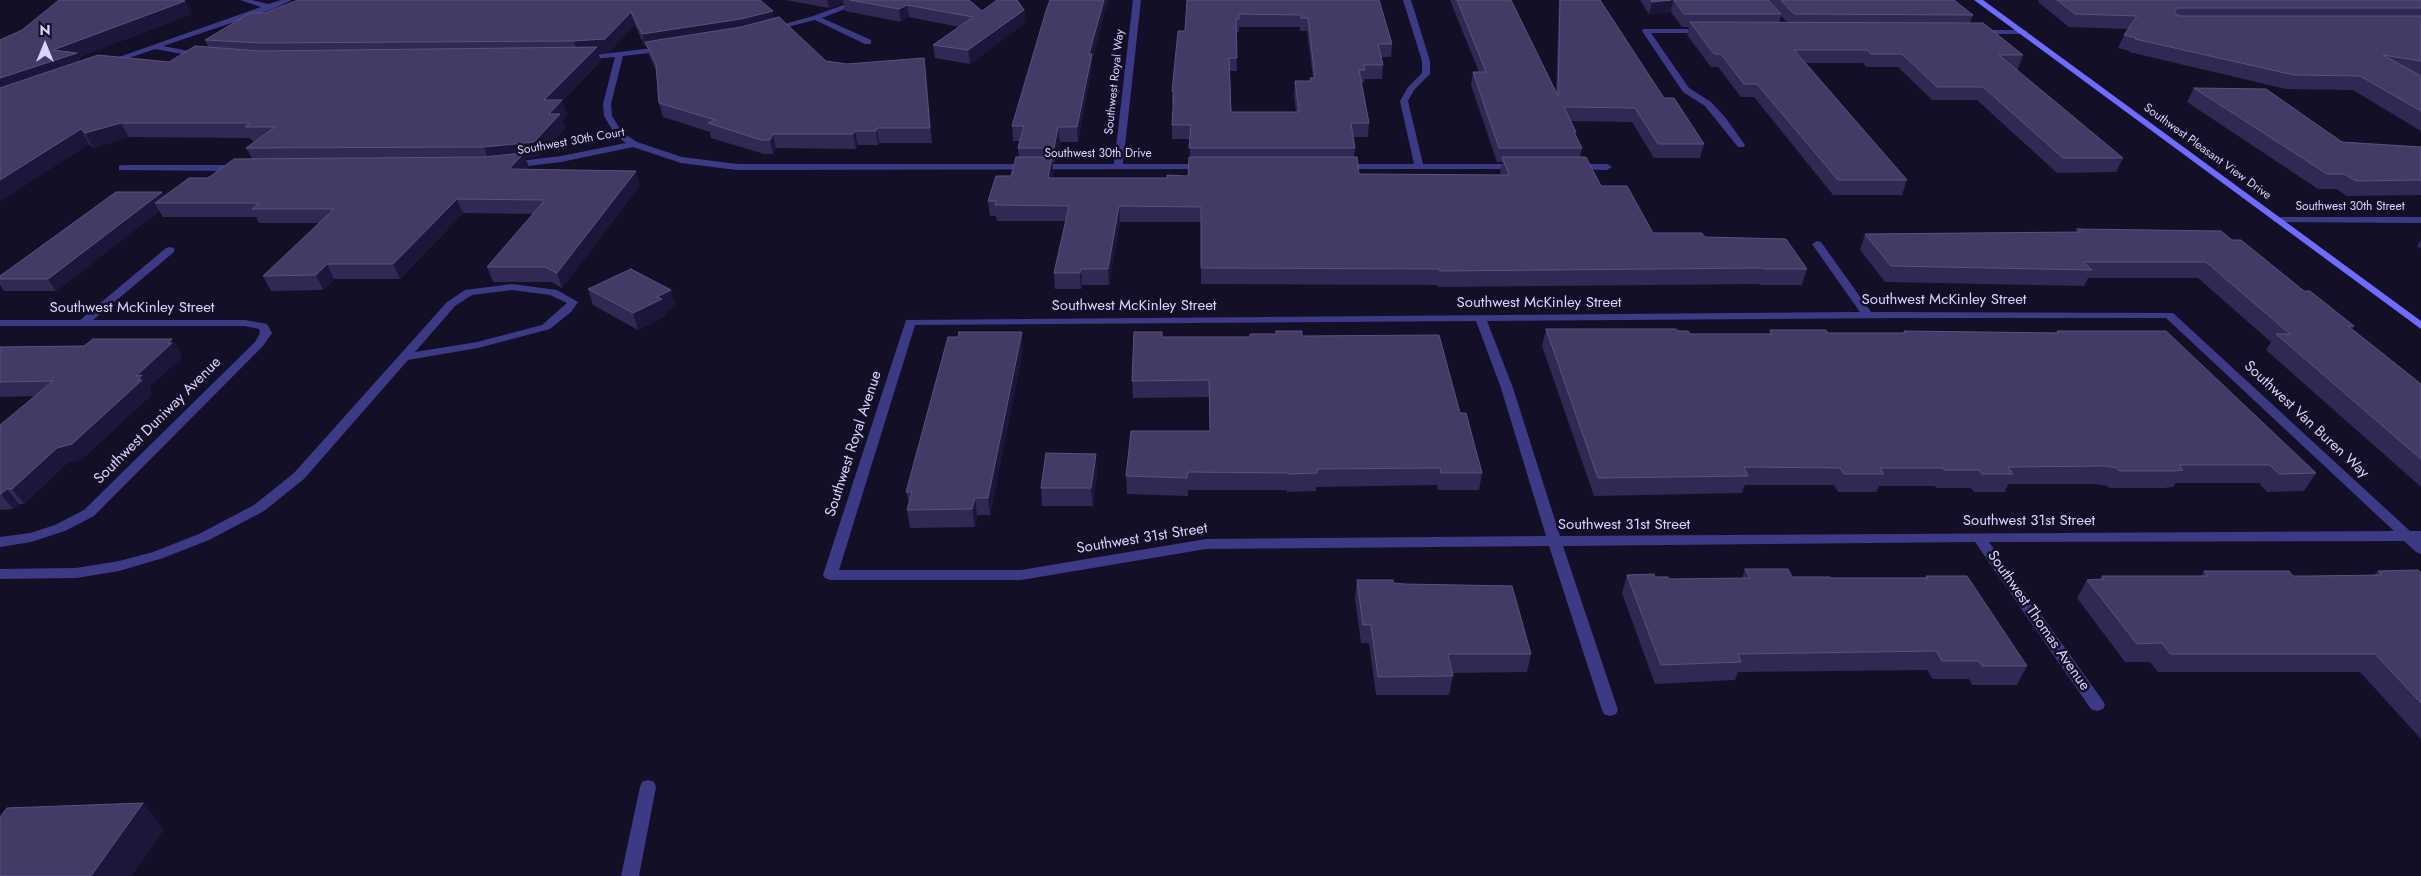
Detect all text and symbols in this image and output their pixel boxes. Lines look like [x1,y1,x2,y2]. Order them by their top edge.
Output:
north arrow [20,20,70,70]
text: N [39,20,51,40]
street label: Southwest Royal Way [1102,28,1128,136]
street label: Southwest Pleasant View Drive [2140,101,2274,203]
street label: Southwest 30th Court [516,125,626,159]
street label: Southwest 30th Drive [1044,147,1152,161]
street label: Southwest 30th Street [2295,200,2405,214]
street label: Southwest McKinley Street [1862,291,2026,309]
street label: Southwest McKinley Street [1457,294,1621,312]
street label: Southwest McKinley Street [1052,297,1216,315]
street label: Southwest McKinley Street [50,299,214,317]
street label: Southwest Duniway Avenue [91,354,225,488]
street label: Southwest Van Buren Way [2240,358,2372,482]
street label: Southwest Royal Avenue [822,369,886,519]
street label: Southwest 31st Street [1963,512,2095,530]
street label: Southwest 31st Street [1558,516,1690,534]
street label: Southwest 31st Street [1075,520,1209,558]
street label: Southwest Thomas Avenue [1983,548,2093,694]

